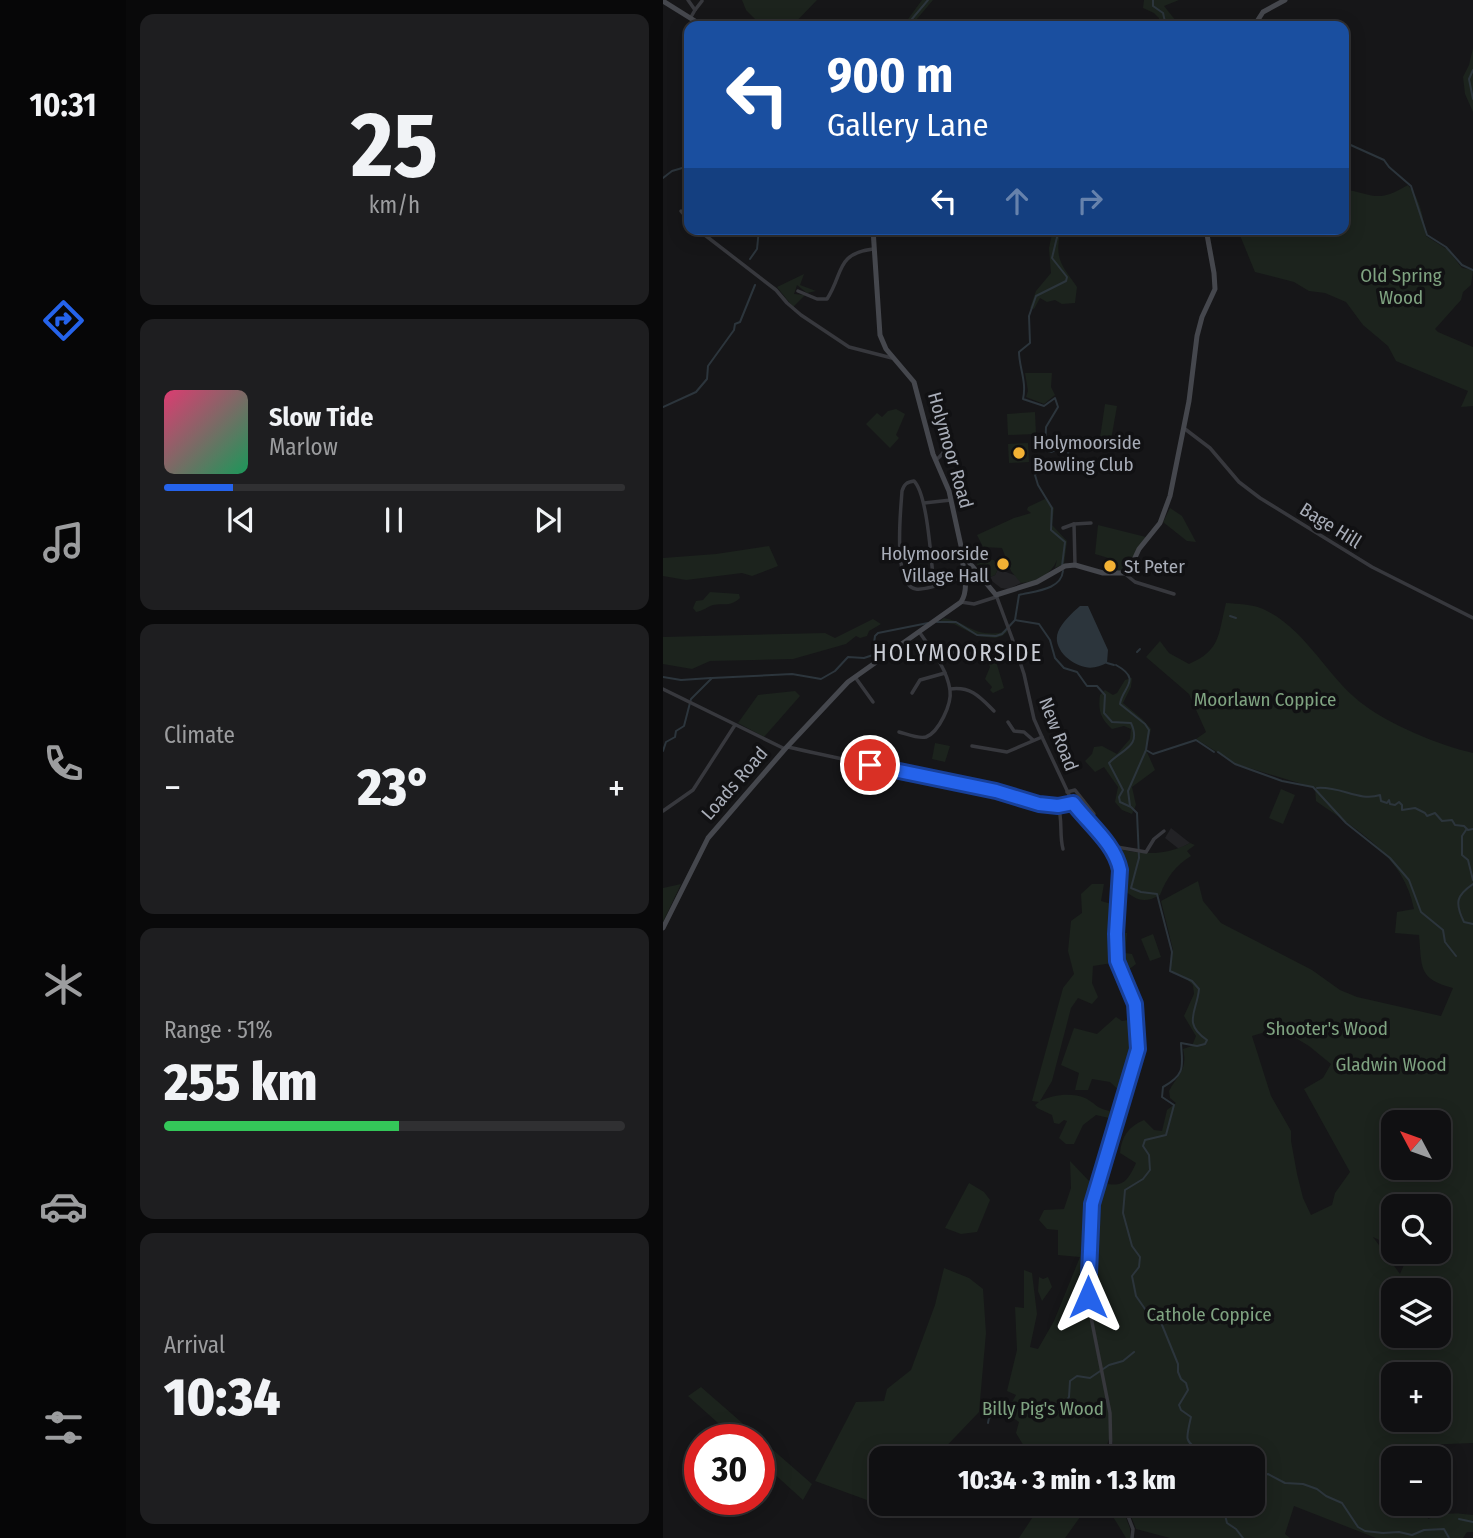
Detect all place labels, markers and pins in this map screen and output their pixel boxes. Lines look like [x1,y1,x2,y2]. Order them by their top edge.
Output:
place label: Holymoorside Bowling Club [1033,431,1141,476]
marker: Holymoorside Bowling Club [1011,445,1027,461]
place label: Holymoorside Village Hall [881,542,989,587]
place label: St Peter [1124,555,1185,578]
marker: Holymoorside Village Hall [995,556,1011,572]
marker: St Peter [1102,558,1118,574]
pin [840,735,900,795]

